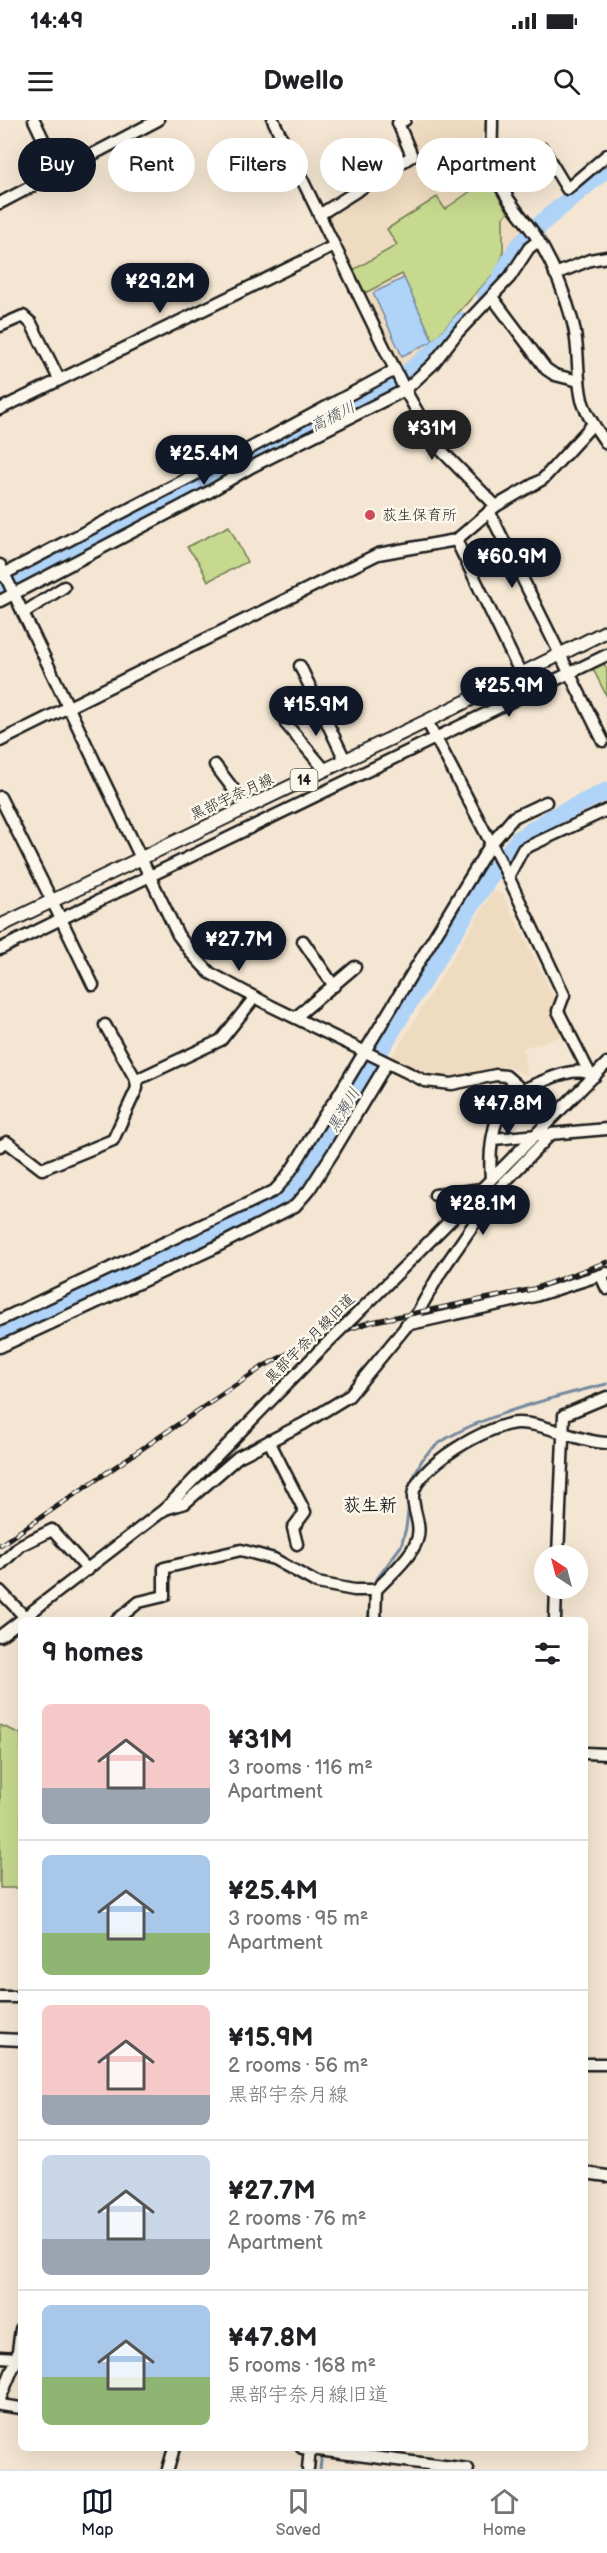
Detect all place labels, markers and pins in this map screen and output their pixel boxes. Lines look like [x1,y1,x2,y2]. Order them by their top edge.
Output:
pin: ¥29.2M [111,263,209,314]
pin: ¥31M [396,410,468,461]
pin: ¥25.4M [155,435,253,486]
place label: 荻生保育所 [382,506,457,525]
marker: 荻生保育所 [363,508,377,522]
pin: ¥60.9M [463,538,561,589]
pin: ¥25.9M [460,667,558,718]
pin: ¥15.9M [267,686,365,737]
pin: ¥27.7M [190,921,288,972]
pin: ¥47.8M [459,1085,557,1136]
pin: ¥28.1M [434,1185,532,1236]

